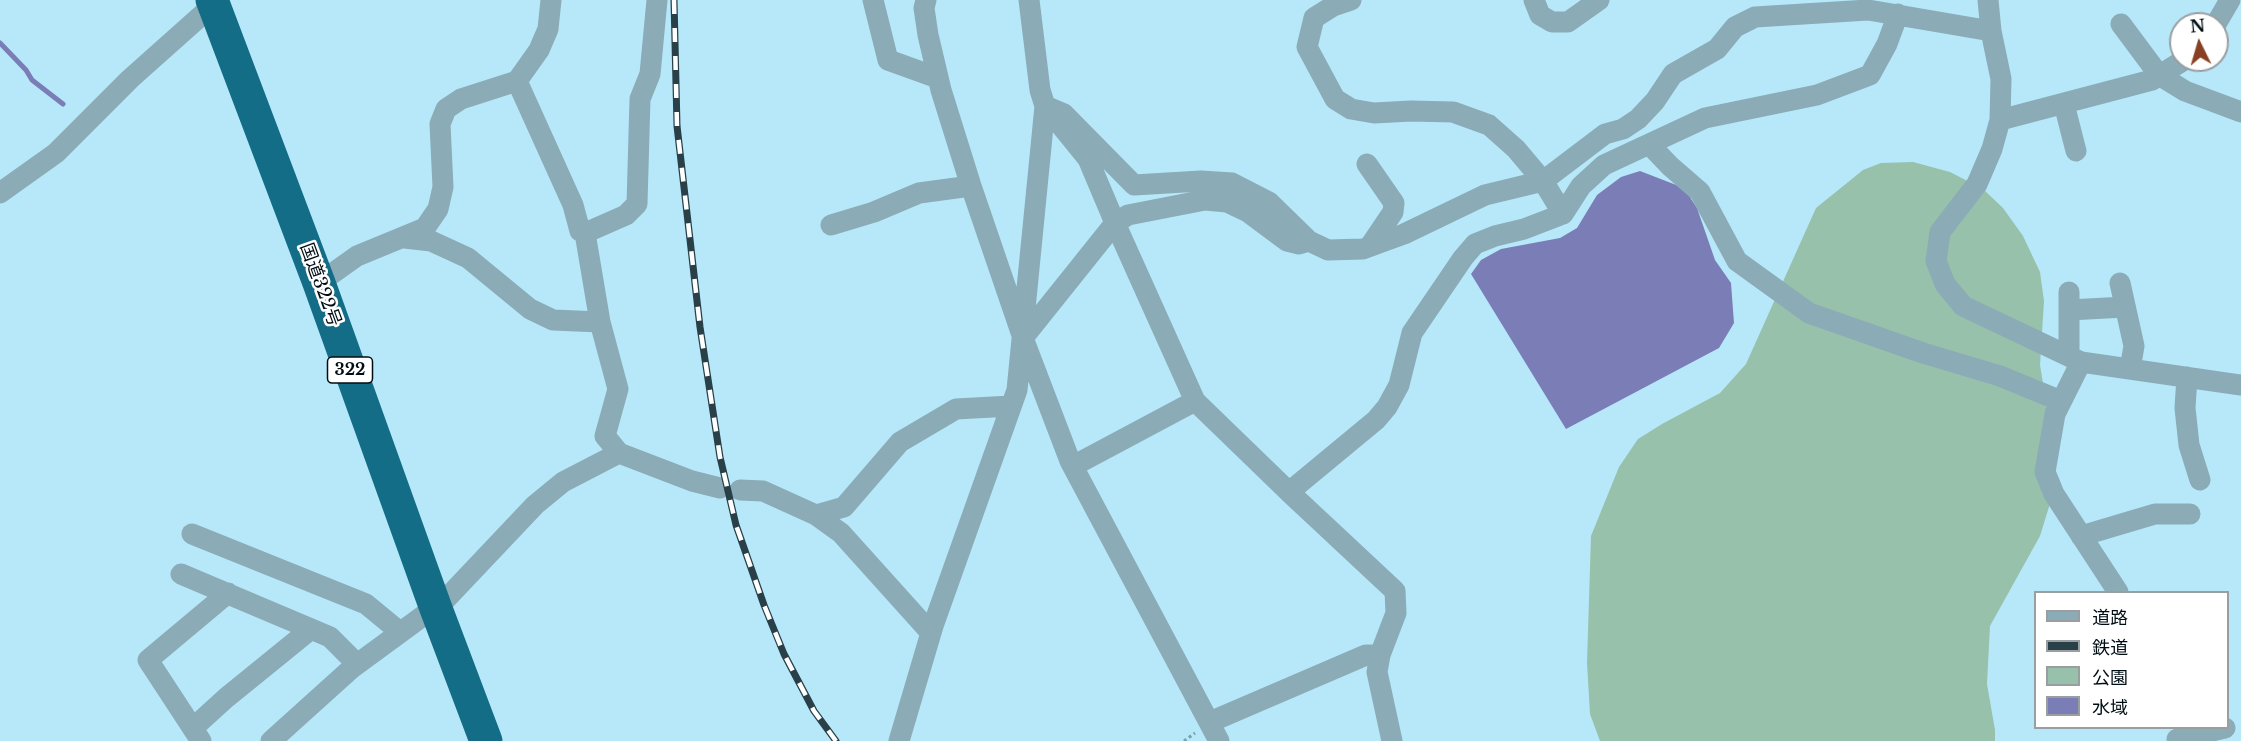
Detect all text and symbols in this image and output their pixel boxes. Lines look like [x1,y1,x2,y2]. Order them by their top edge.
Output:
north arrow [2169,12,2229,72]
text: N [2189,15,2206,37]
street label: 国道322号 [295,240,345,330]
road number: 322 [328,357,372,383]
legend [2034,591,2229,729]
text: 道路 [2092,607,2128,629]
text: 鉄道 [2092,637,2128,659]
text: 公園 [2092,667,2128,689]
text: 水域 [2092,697,2128,719]

